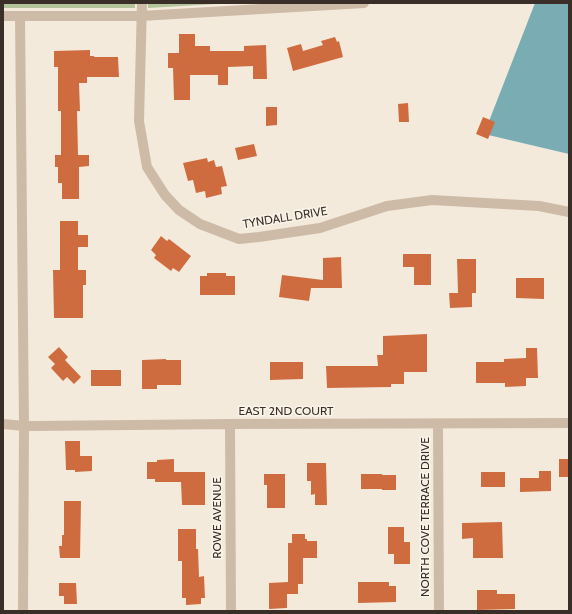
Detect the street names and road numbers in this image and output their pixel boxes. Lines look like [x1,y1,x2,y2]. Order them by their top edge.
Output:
street label: TYNDALL DRIVE [242,204,328,232]
street label: EAST 2ND COURT [239,404,333,418]
street label: NORTH COVE TERRACE DRIVE [418,437,432,597]
street label: ROWE AVENUE [210,477,224,559]

